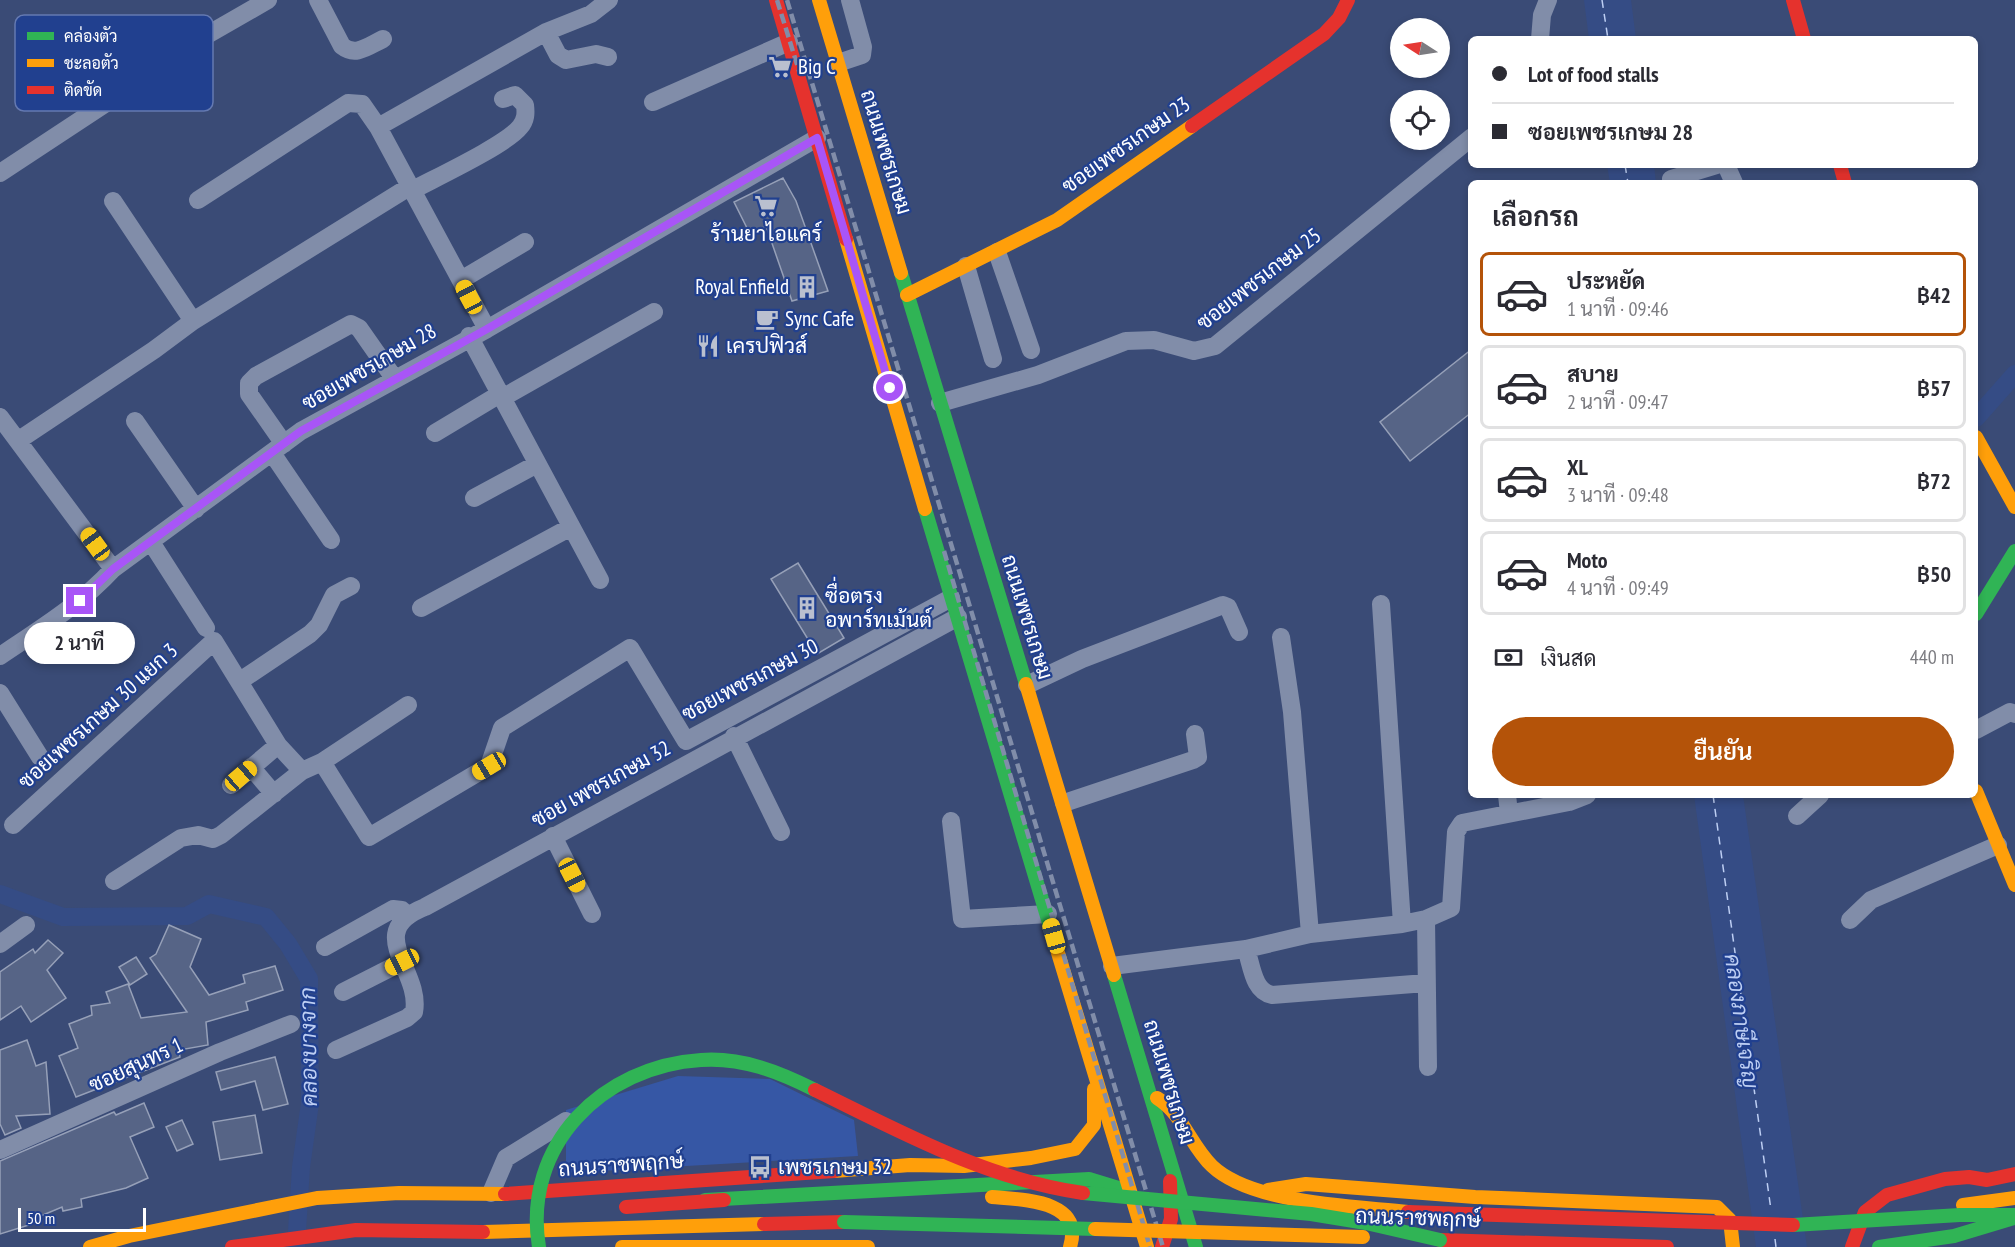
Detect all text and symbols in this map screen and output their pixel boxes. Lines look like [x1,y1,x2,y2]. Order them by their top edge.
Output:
legend [15,15,213,111]
north arrow [1390,18,1450,78]
map controls [1390,18,1450,150]
text: คล่องตัว [64,26,118,46]
text: ชะลอตัว [64,53,119,73]
place label: Big C [798,53,836,80]
supermarket icon: Big C [767,54,793,80]
text: Lot of food stalls [1528,60,1659,88]
text: ติดขัด [64,80,102,100]
street label: ถนนเพชรเกษม [855,86,918,218]
street label: ซอยเพชรเกษม 23 [1056,90,1195,199]
button: locate [1390,90,1450,150]
text: ซอยเพชรเกษม 28 [1528,118,1693,146]
supermarket icon: ร้านยาไอแคร์ [753,193,779,219]
text: เลือกรถ [1492,199,1579,233]
place label: ร้านยาไอแคร์ [710,220,822,247]
street label: ซอยเพชรเกษม 25 [1191,222,1326,336]
icon: car [1495,267,1549,321]
text: ประหยัด [1567,267,1645,295]
place label: Royal Enfield [695,273,789,300]
building icon: Royal Enfield [794,274,820,300]
car [453,277,485,317]
text: ฿42 [1917,281,1951,309]
text: 1 นาที · 09:46 [1567,296,1669,322]
place label: Sync Cafe [785,305,854,332]
cafe icon: Sync Cafe [754,306,780,332]
street label: ซอยเพชรเกษม 28 [297,317,441,416]
place label: เครปฟิวส์ [726,332,807,359]
restaurant icon: เครปฟิวส์ [695,333,721,359]
icon: car [1495,360,1549,414]
text: สบาย [1567,360,1619,388]
route start [876,374,903,401]
text: ฿57 [1917,374,1951,402]
text: 2 นาที · 09:47 [1567,389,1669,415]
icon: car [1495,453,1549,507]
text: XL [1567,453,1588,481]
text: ฿72 [1917,467,1951,495]
text: 3 นาที · 09:48 [1567,482,1669,508]
car [77,524,113,564]
icon: car [1495,546,1549,600]
text: Moto [1567,546,1608,574]
street label: ถนนเพชรเกษม [996,551,1059,683]
text: ฿50 [1917,560,1951,588]
text: 4 นาที · 09:49 [1567,575,1669,601]
place label: ซื่อตรง อพาร์ทเม้นต์ [825,576,932,633]
route end [66,587,93,614]
building icon: ซื่อตรง อพาร์ทเม้นต์ [794,595,820,621]
callout: 2 นาที [25,622,136,664]
text: 2 นาที [54,630,105,656]
street label: ซอยเพชรเกษม 30 [677,632,823,727]
street label: ซอยเพชรเกษม 30 แยก 3 [12,637,183,794]
icon: cash [1492,641,1525,674]
text: เงินสด [1540,644,1597,672]
text: 440 m [1910,644,1954,670]
button: ยืนยัน [1492,717,1954,786]
street label: ซอย เพชรเกษม 32 [526,734,675,833]
car [469,749,509,783]
car [222,757,260,795]
car [556,855,588,895]
car [1040,916,1068,956]
car [382,946,422,978]
water label: คลองภาษีเจริญ [1719,952,1765,1090]
water label: คลองบางจาก [293,987,323,1107]
street label: ถนนเพชรเกษม [1138,1016,1201,1148]
street label: ซอยสุนทร 1 [84,1031,188,1099]
street label: ถนนราชพฤกษ์ [557,1147,685,1182]
place label: เพชรเกษม 32 [778,1153,892,1180]
bus stop icon: เพชรเกษม 32 [747,1154,773,1180]
street label: ถนนราชพฤกษ์ [1355,1202,1482,1233]
scale bar [18,1205,146,1232]
text: 50 m [27,1208,55,1228]

